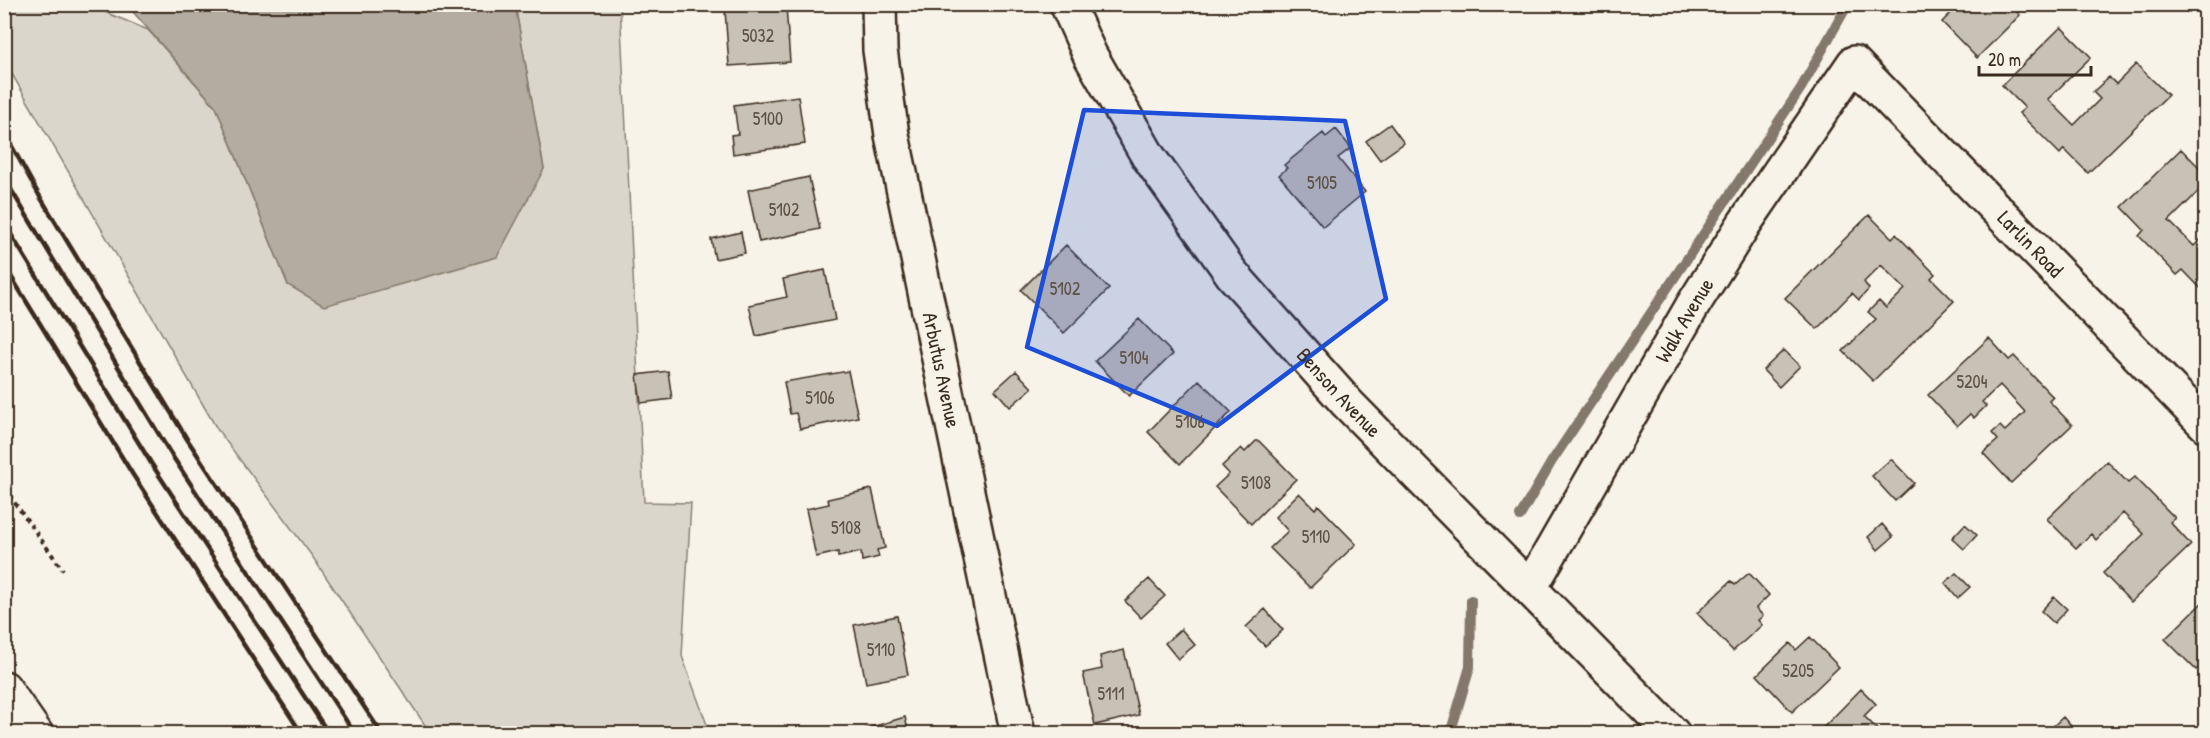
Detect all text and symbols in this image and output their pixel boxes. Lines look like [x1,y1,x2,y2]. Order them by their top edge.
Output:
house number: 5032 [742,23,775,48]
scale bar [1979,39,2092,77]
text: 20 m [1988,47,2021,72]
house number: 5100 [753,106,783,131]
house number: 5105 [1307,170,1337,195]
house number: 5102 [769,197,800,222]
street label: Larlin Road [1991,204,2070,284]
street label: Walk Avenue [1648,272,1720,368]
house number: 5102 [1050,276,1081,301]
street label: Arbutus Avenue [916,310,968,430]
street label: Benson Avenue [1290,341,1388,444]
house number: 5104 [1120,345,1149,370]
house number: 5204 [1957,369,1988,394]
house number: 5106 [805,385,835,410]
house number: 5106 [1175,409,1205,434]
house number: 5108 [1241,470,1271,495]
house number: 5108 [831,515,861,540]
house number: 5110 [1302,524,1330,549]
house number: 5110 [867,637,895,662]
house number: 5205 [1782,658,1814,683]
house number: 5111 [1097,681,1125,706]

